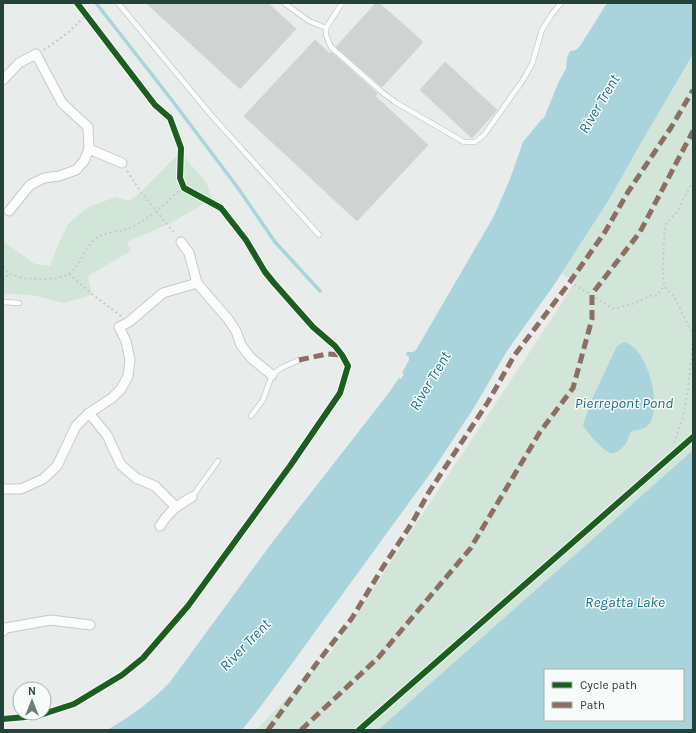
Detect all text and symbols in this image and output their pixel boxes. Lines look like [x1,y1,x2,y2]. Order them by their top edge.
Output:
water label: River Trent [574,71,624,137]
water label: River Trent [405,348,455,414]
water label: Pierrepont Pond [575,394,673,412]
water label: Regatta Lake [585,593,665,611]
water label: River Trent [216,615,275,675]
legend [544,669,684,721]
text: Cycle path [580,678,637,692]
north arrow [12,681,52,721]
text: N [28,685,36,698]
text: Path [580,698,605,712]

